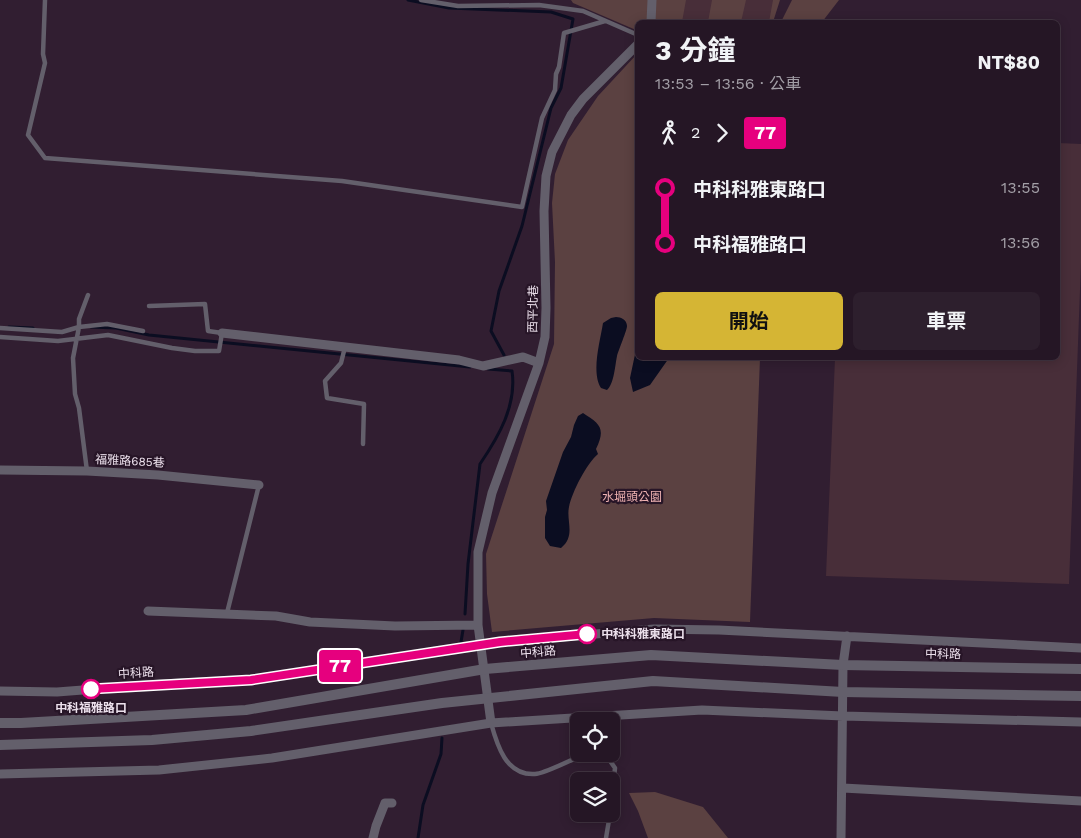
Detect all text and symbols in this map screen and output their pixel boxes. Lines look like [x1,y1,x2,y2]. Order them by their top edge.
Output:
text: 3 分鐘 [655,34,736,67]
text: NT$80 [977,51,1040,74]
text: 13:53 – 13:56 · 公車 [655,74,801,93]
icon: walk [655,119,683,147]
icon: forward [708,119,736,147]
text: 77 [754,122,776,143]
text: 2 [691,123,700,142]
text: 中科科雅東路口 [693,178,826,201]
text: 13:55 [1001,178,1040,197]
text: 中科福雅路口 [693,233,807,256]
text: 13:56 [1001,233,1040,252]
street label: 西平北巷 [526,285,540,333]
button: 開始 [655,292,843,350]
button: 車票 [853,292,1040,350]
street label: 福雅路685巷 [95,452,165,470]
park label: 水堀頭公園 [602,490,662,504]
marker: 中科科雅東路口 [577,624,597,644]
place label: 中科科雅東路口 [601,627,685,641]
street label: 中科路 [519,643,557,661]
street label: 中科路 [925,647,961,661]
line badge: 77 [318,650,362,682]
text: 77 [329,655,351,676]
street label: 中科路 [118,665,154,681]
marker: 中科福雅路口 [81,679,101,699]
place label: 中科福雅路口 [55,701,127,715]
map controls [570,712,620,822]
button: locate [570,712,620,762]
button: layers [570,772,620,822]

